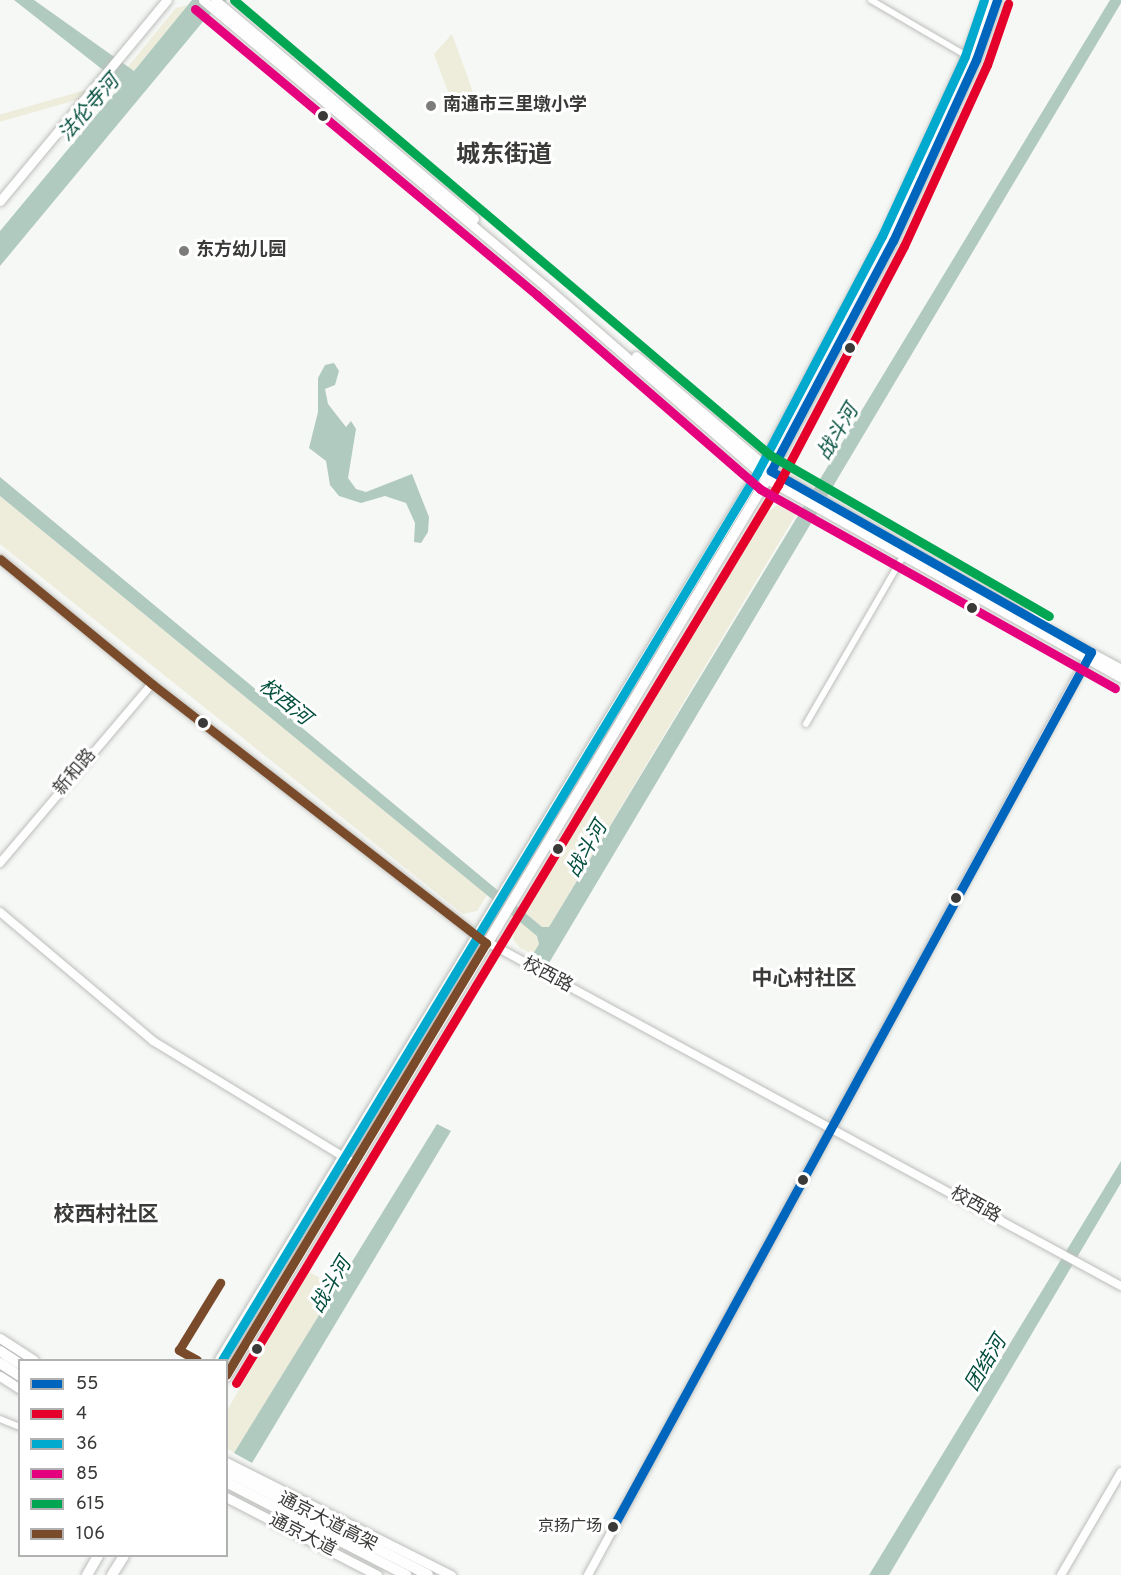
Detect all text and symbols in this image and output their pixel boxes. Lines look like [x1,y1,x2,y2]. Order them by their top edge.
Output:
water label: 法伦寺河 [55,71,125,147]
place label: 南通市三里墩小学 [443,95,587,117]
marker: 南通市三里墩小学 [424,99,438,113]
unlabelled marker [317,110,329,122]
district label: 城东街道 [456,143,552,171]
place label: 东方幼儿园 [196,240,286,262]
marker: 东方幼儿园 [177,244,191,258]
unlabelled marker [844,342,856,354]
water label: 战斗河 [813,401,865,465]
unlabelled marker [966,602,978,614]
water label: 校西河 [253,675,315,731]
unlabelled marker [197,717,209,729]
street label: 新和路 [50,745,102,801]
water label: 战斗河 [563,818,613,882]
unlabelled marker [552,843,564,855]
unlabelled marker [950,892,962,904]
street label: 校西路 [518,954,576,998]
district label: 中心村社区 [752,967,856,993]
unlabelled marker [797,1174,809,1186]
street label: 校西路 [946,1183,1004,1229]
district label: 校西村社区 [54,1203,158,1229]
water label: 战斗河 [306,1254,358,1318]
water label: 团结河 [961,1332,1013,1396]
unlabelled marker [251,1343,263,1355]
legend [18,1359,228,1557]
text: 55 [76,1373,98,1396]
text: 4 [76,1403,87,1426]
text: 36 [76,1433,98,1456]
text: 85 [76,1463,98,1486]
street label: 通京大道高架 [274,1489,380,1557]
text: 615 [76,1493,105,1516]
street label: 通京大道 [265,1510,339,1562]
place label: 京扬广场 [538,1517,602,1537]
marker: 京扬广场 [607,1521,619,1533]
text: 106 [76,1523,105,1546]

